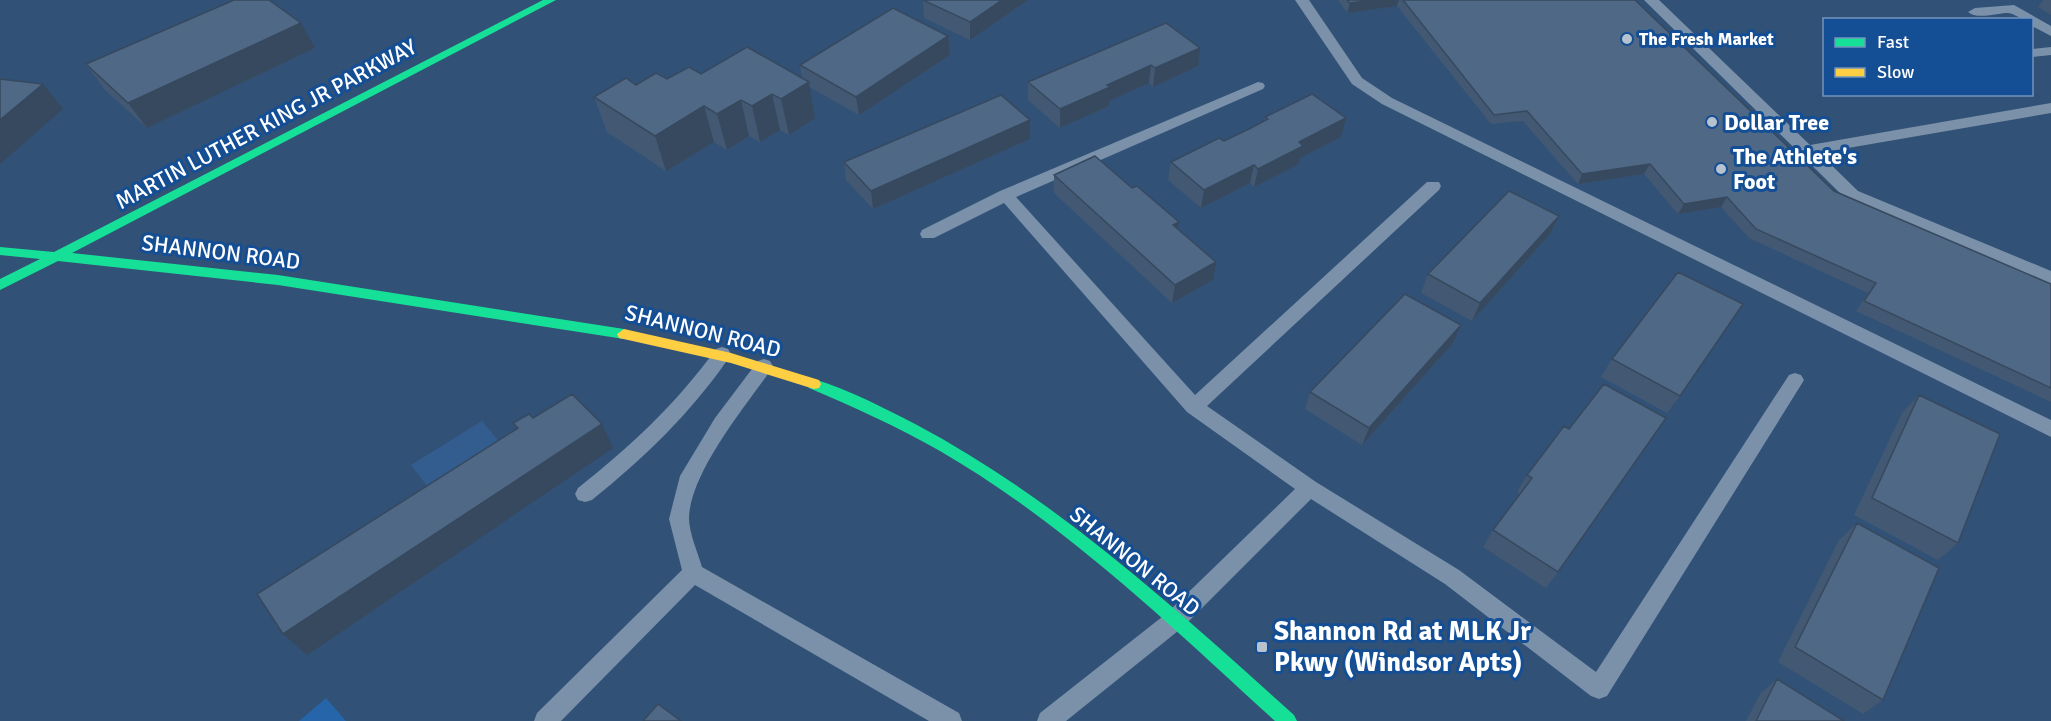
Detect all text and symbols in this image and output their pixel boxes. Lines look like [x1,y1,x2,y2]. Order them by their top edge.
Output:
legend [1823,18,2033,96]
place label: The Fresh Market [1639,28,1774,50]
text: Fast [1877,31,1909,53]
marker: The Fresh Market [1620,32,1634,46]
street label: MARTIN LUTHER KING JR PARKWAY [111,33,421,215]
text: Slow [1877,61,1914,83]
place label: Dollar Tree [1724,109,1829,136]
marker: Dollar Tree [1705,115,1719,129]
place label: The Athlete's Foot [1733,143,1857,195]
marker: The Athlete's Foot [1714,162,1728,176]
street label: SHANNON ROAD [140,229,302,275]
street label: SHANNON ROAD [622,299,784,363]
street label: SHANNON ROAD [1065,500,1205,622]
place label: Shannon Rd at MLK Jr Pkwy (Windsor Apts) [1274,615,1531,679]
marker: Shannon Rd at MLK Jr Pkwy (Windsor Apts) [1255,640,1269,654]

